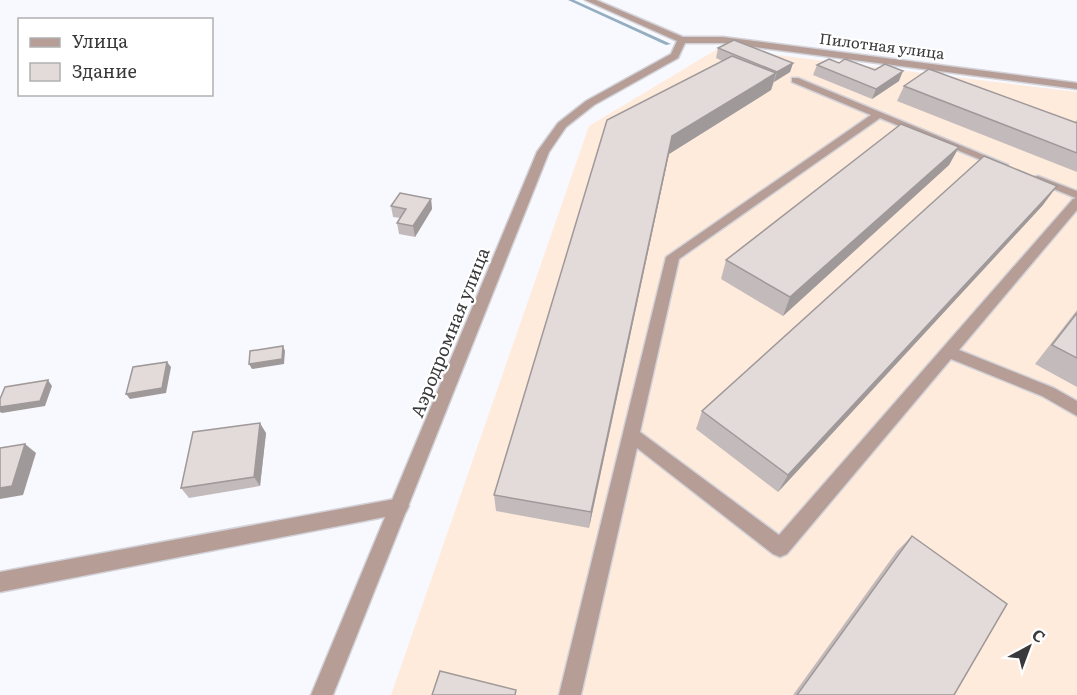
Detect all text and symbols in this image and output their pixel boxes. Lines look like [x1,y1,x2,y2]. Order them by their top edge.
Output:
legend [18,18,213,96]
street label: Пилотная улица [818,26,947,64]
text: Улица [72,27,128,54]
text: Здание [72,57,137,84]
street label: Аэродромная улица [402,243,496,421]
north arrow [999,617,1059,677]
text: С [1027,622,1052,648]

